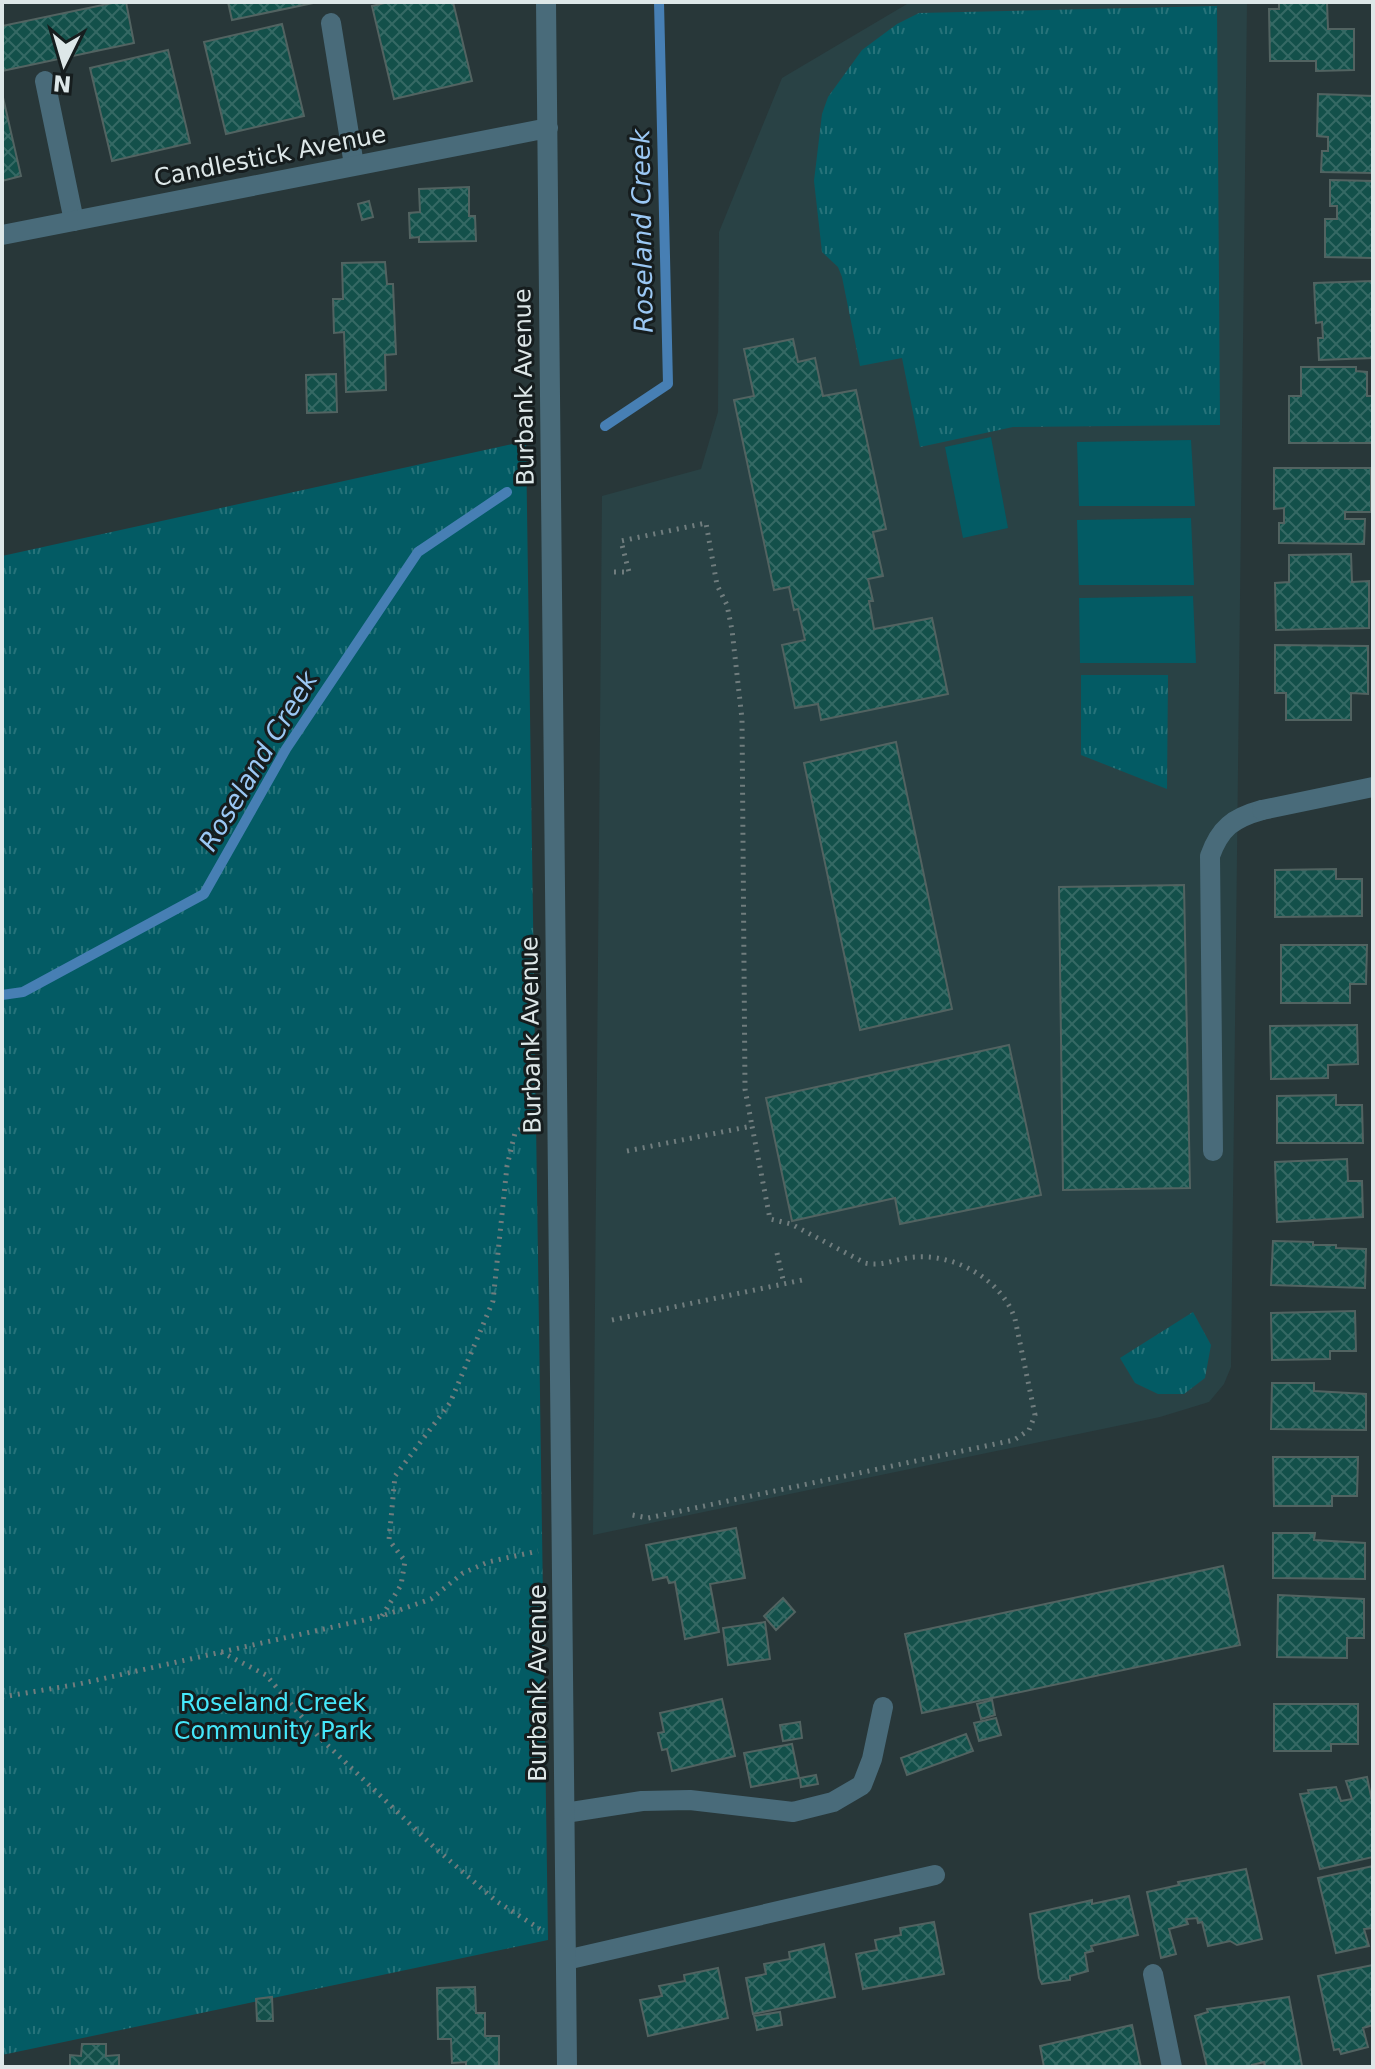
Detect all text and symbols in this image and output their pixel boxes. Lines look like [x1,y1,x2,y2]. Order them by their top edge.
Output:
north arrow [24,24,104,104]
text: N [52,70,73,97]
street label: Candlestick Avenue [152,120,388,192]
water label: Roseland Creek [625,128,659,333]
street label: Burbank Avenue [508,288,540,486]
water label: Roseland Creek [193,665,324,856]
street label: Burbank Avenue [515,936,547,1134]
street label: Burbank Avenue [524,1584,552,1782]
park label: Roseland Creek Community Park [174,1689,372,1745]

